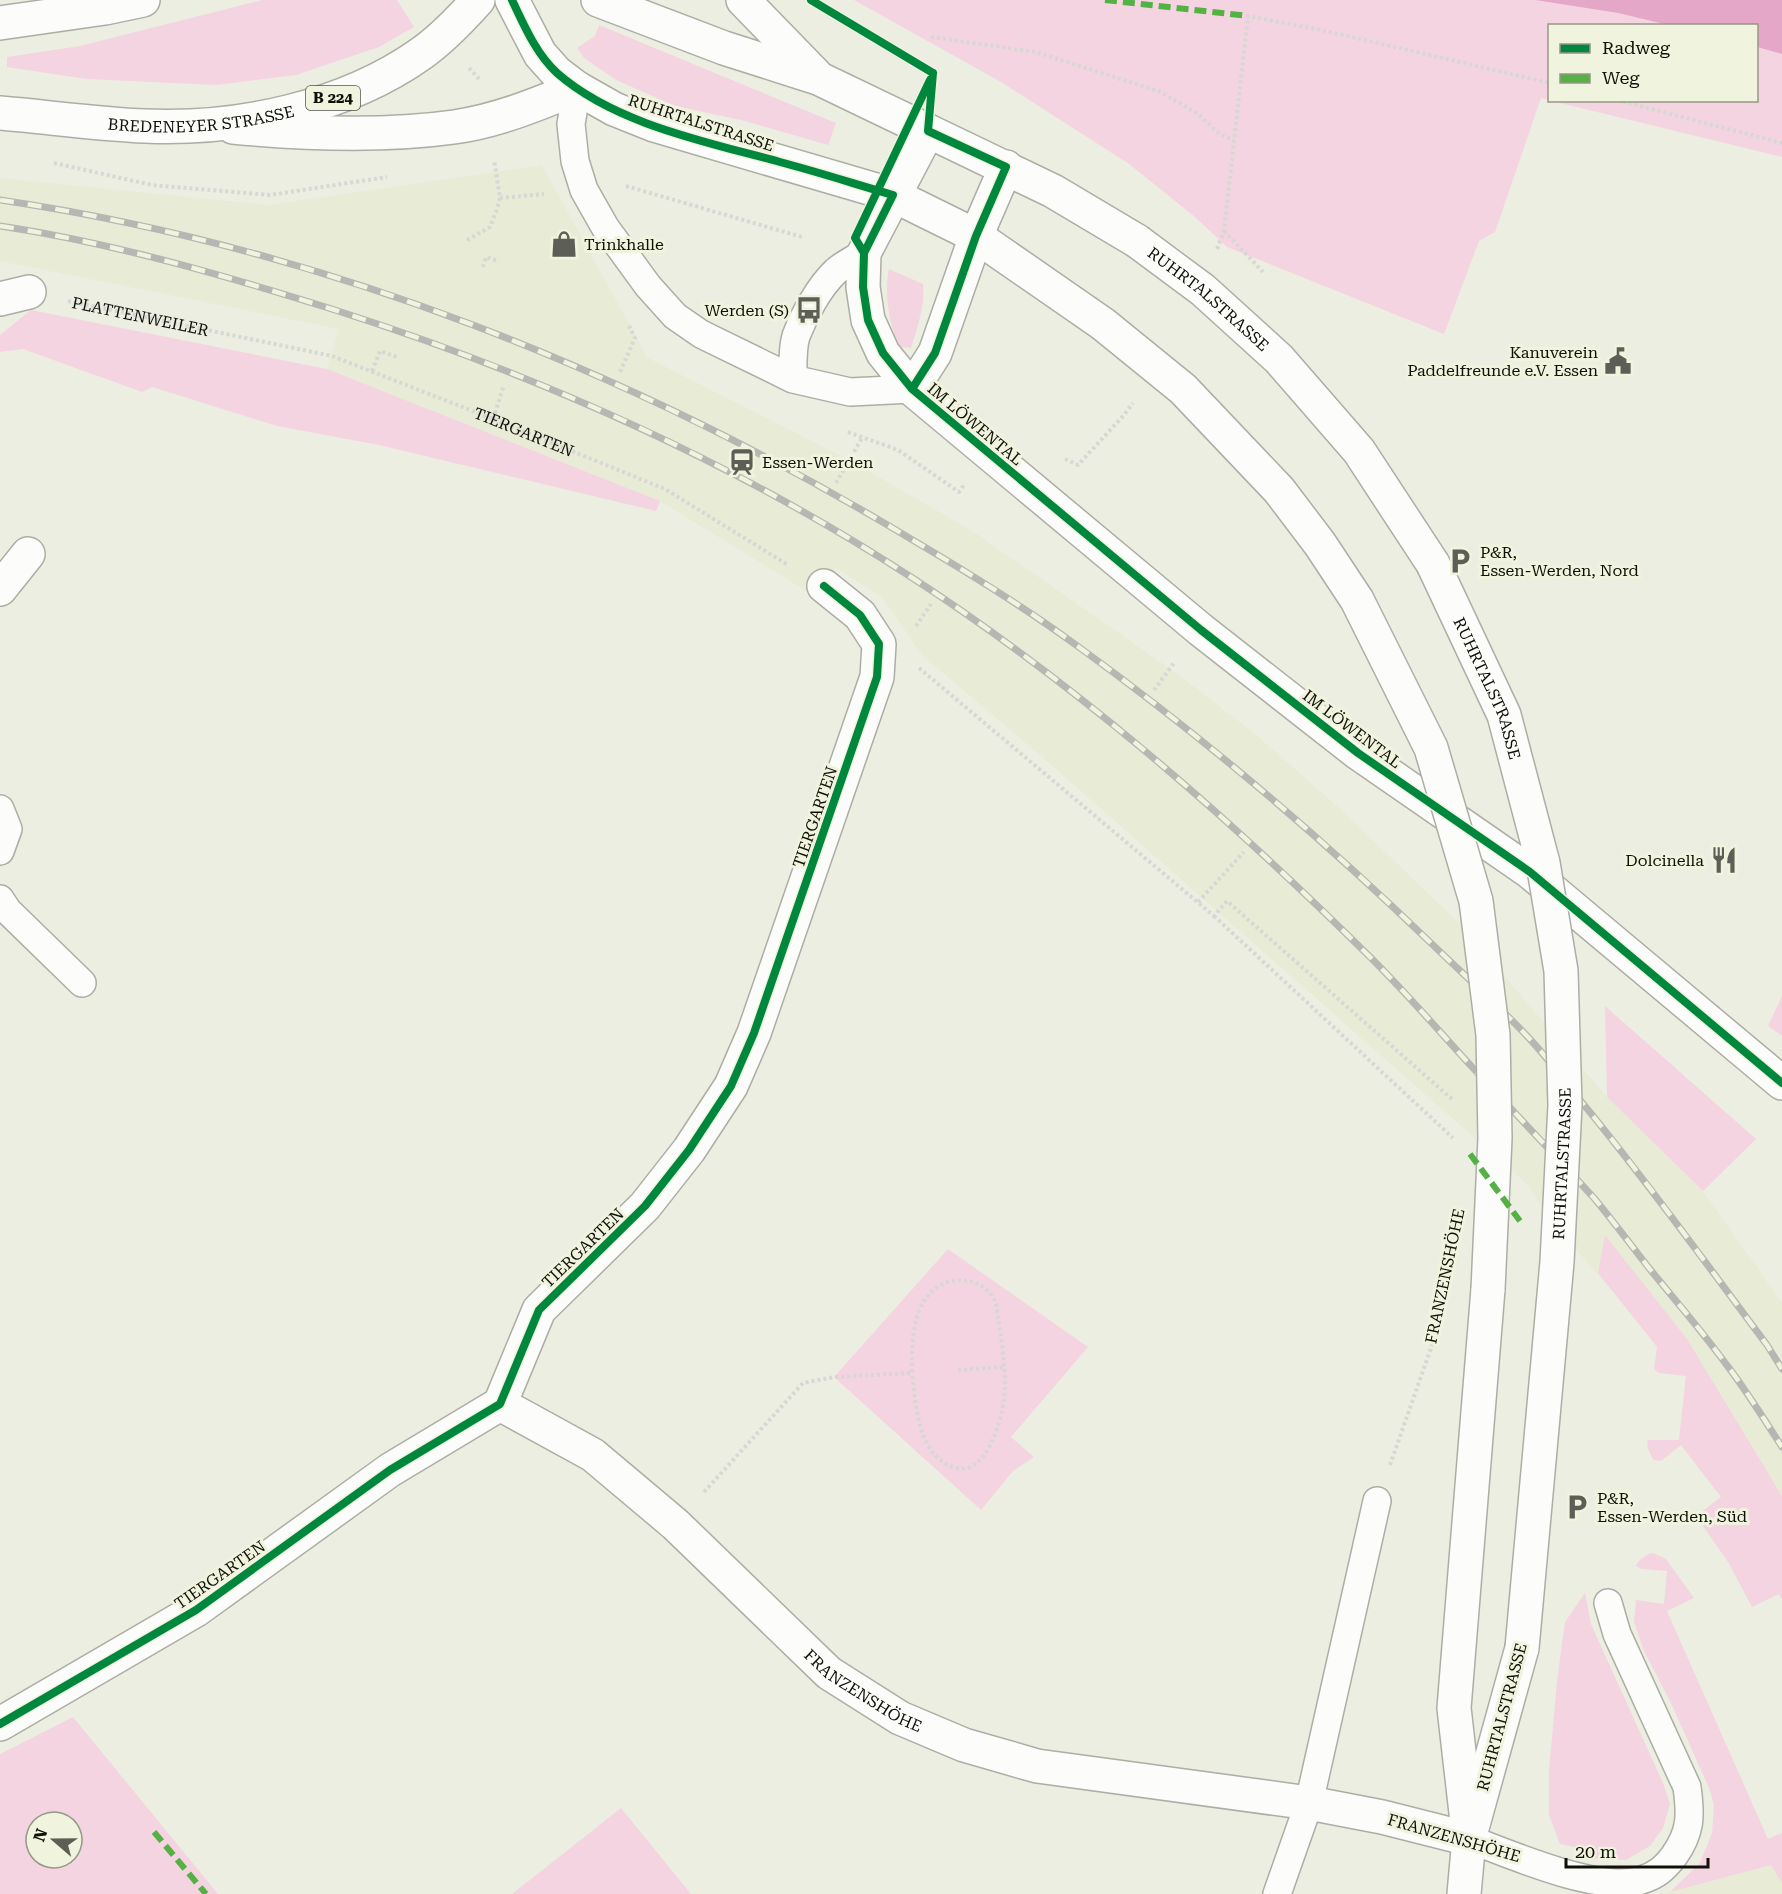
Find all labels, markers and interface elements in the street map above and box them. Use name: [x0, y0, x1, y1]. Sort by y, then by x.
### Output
legend: [1548, 24, 1758, 102]
text: Radweg: [1602, 37, 1671, 58]
text: Weg: [1602, 67, 1640, 88]
road number: B 224: [306, 86, 360, 110]
street label: RUHRTALSTRASSE: [626, 90, 776, 156]
street label: BREDENEYER STRASSE: [107, 101, 296, 136]
shop icon: Trinkhalle: [549, 229, 579, 259]
place label: Trinkhalle: [584, 235, 664, 254]
street label: RUHRTALSTRASSE: [1144, 243, 1273, 355]
street label: PLATTENWEILER: [70, 293, 211, 340]
bus stop icon: Werden (S): [794, 295, 824, 325]
place label: Werden (S): [705, 301, 789, 320]
place label: Kanuverein Paddelfreunde e.V. Essen: [1407, 343, 1598, 380]
public building icon: Kanuverein Paddelfreunde e.V. Essen: [1603, 346, 1633, 376]
street label: IM LÖWENTAL: [924, 379, 1026, 469]
street label: TIERGARTEN: [471, 403, 577, 461]
station icon: Essen-Werden: [727, 447, 757, 477]
place label: Essen-Werden: [762, 453, 873, 472]
place label: P&R, Essen-Werden, Nord: [1480, 543, 1639, 580]
parking icon: P&R, Essen-Werden, Nord: [1445, 546, 1475, 576]
street label: RUHRTALSTRASSE: [1450, 614, 1525, 761]
street label: IM LÖWENTAL: [1299, 686, 1405, 772]
street label: TIERGARTEN: [789, 763, 841, 870]
restaurant icon: Dolcinella: [1709, 845, 1739, 875]
place label: Dolcinella: [1625, 851, 1704, 870]
street label: RUHRTALSTRASSE: [1549, 1087, 1575, 1240]
street label: TIERGARTEN: [538, 1204, 628, 1292]
street label: FRANZENSHÖHE: [1421, 1207, 1469, 1345]
place label: P&R, Essen-Werden, Süd: [1597, 1489, 1747, 1526]
parking icon: P&R, Essen-Werden, Süd: [1562, 1492, 1592, 1522]
street label: TIERGARTEN: [171, 1537, 269, 1613]
street label: RUHRTALSTRASSE: [1473, 1641, 1531, 1793]
street label: FRANZENSHÖHE: [801, 1645, 925, 1736]
north arrow: [24, 1810, 84, 1870]
street label: FRANZENSHÖHE: [1385, 1810, 1523, 1866]
text: N: [29, 1826, 51, 1844]
scale bar: [1566, 1831, 1708, 1869]
text: 20 m: [1575, 1841, 1616, 1862]

